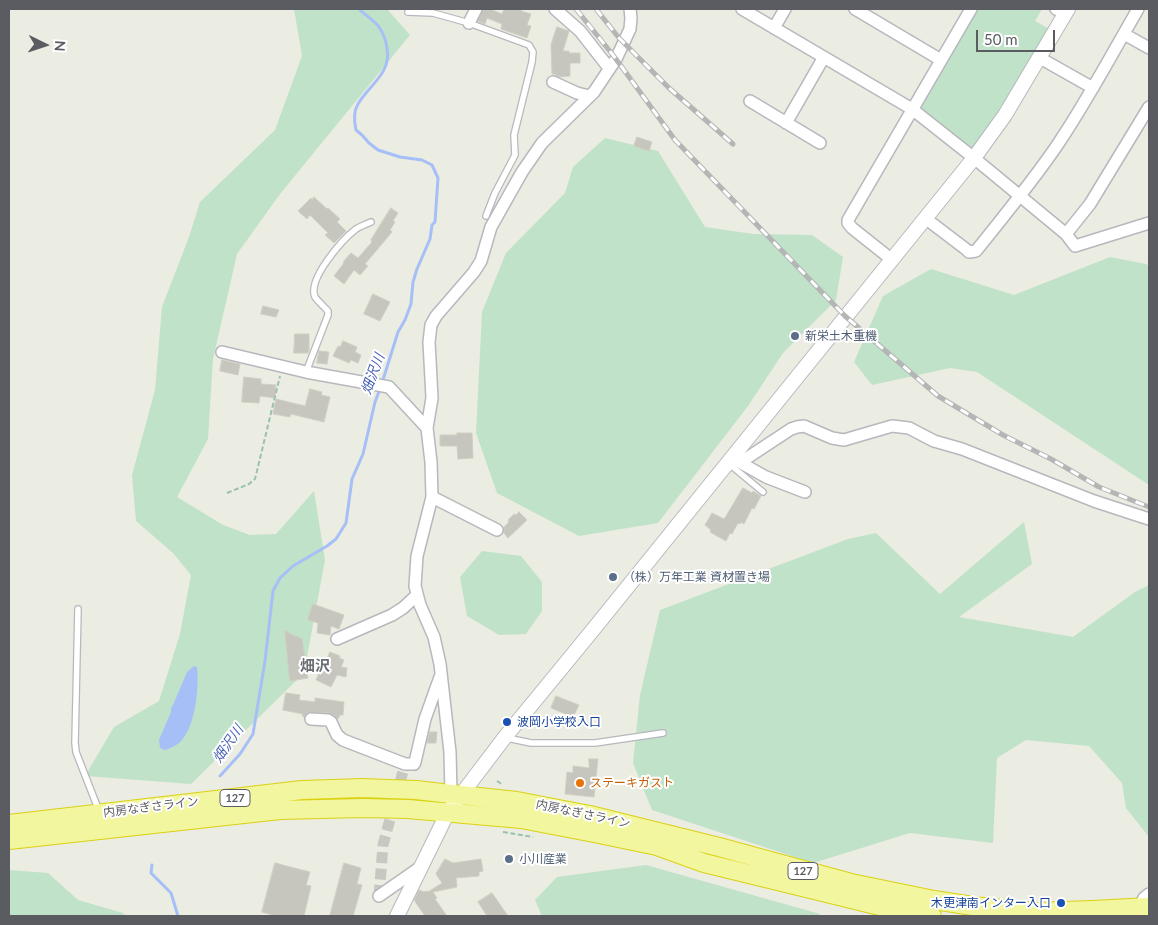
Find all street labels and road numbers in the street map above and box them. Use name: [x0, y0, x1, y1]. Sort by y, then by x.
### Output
road number: 127: [220, 790, 250, 806]
street label: 内房なぎさライン: [102, 794, 200, 820]
street label: 内房なぎさライン: [535, 797, 631, 831]
road number: 127: [788, 862, 818, 879]

